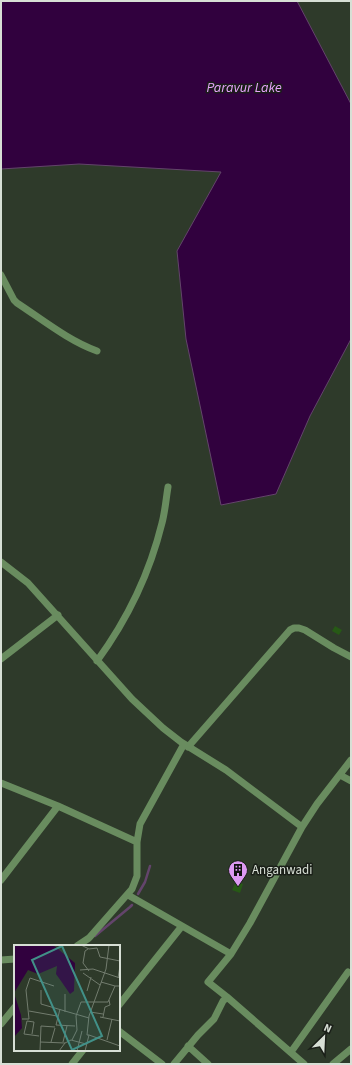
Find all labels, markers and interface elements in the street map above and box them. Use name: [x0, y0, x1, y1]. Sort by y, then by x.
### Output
water label: Paravur Lake: [206, 78, 282, 98]
building icon: Anganwadi: [227, 859, 249, 887]
place label: Anganwadi: [252, 861, 312, 879]
inset map: [14, 945, 120, 1051]
north arrow: [304, 1017, 344, 1057]
text: N: [321, 1020, 334, 1037]

